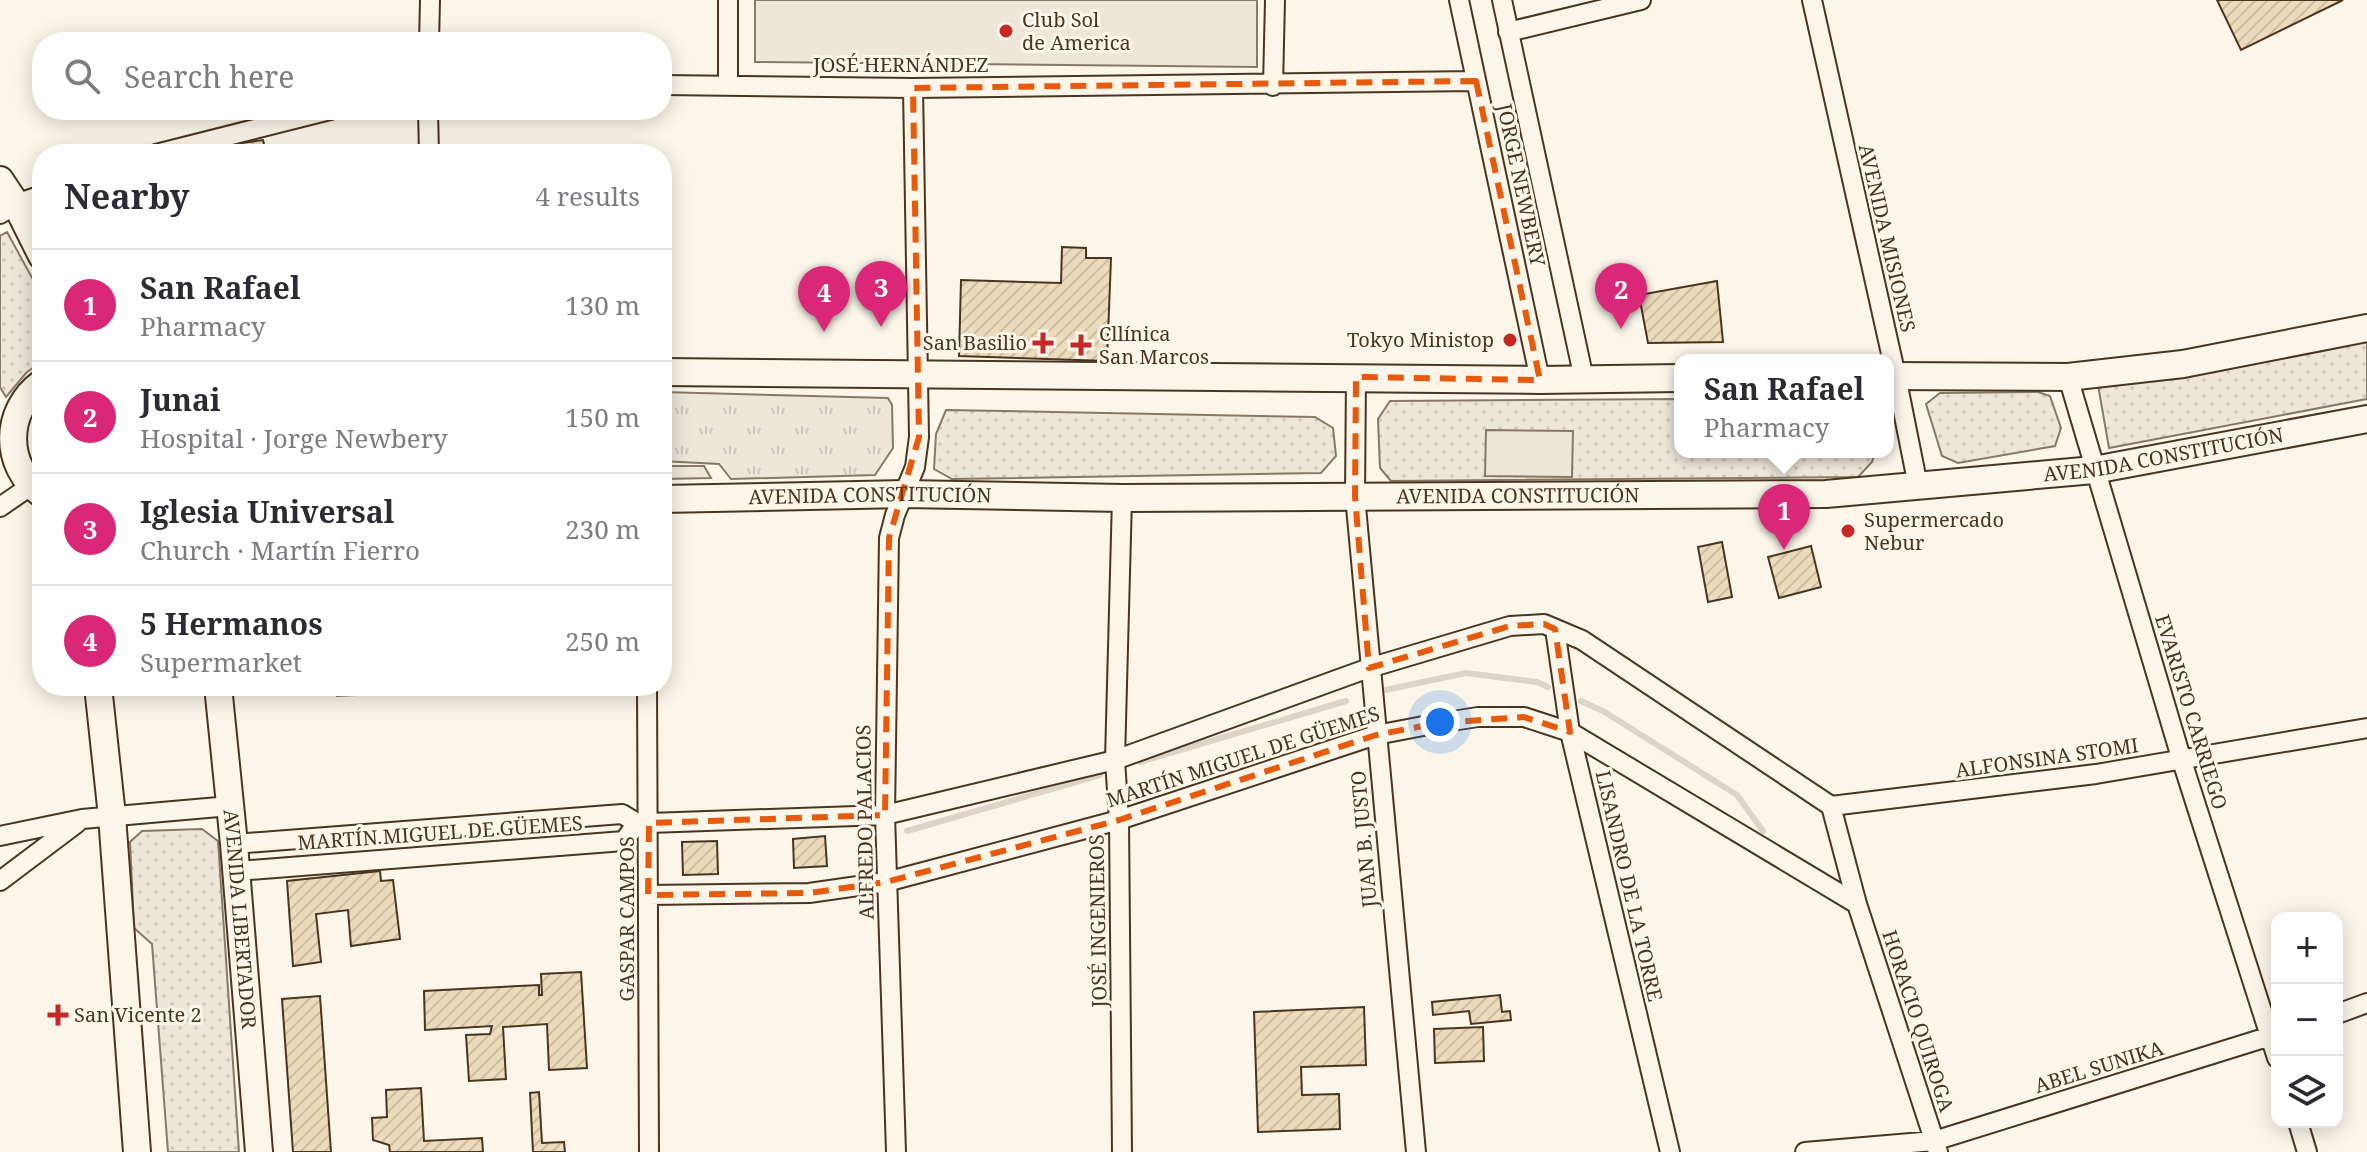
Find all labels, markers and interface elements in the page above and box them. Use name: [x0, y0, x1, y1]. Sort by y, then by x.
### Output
place label: Club Sol de America: [1022, 6, 1131, 56]
marker: Club Sol de America: [997, 22, 1015, 40]
search box: [32, 32, 672, 120]
street label: JOSÉ HERNÁNDEZ: [812, 51, 989, 78]
icon: search: [60, 54, 104, 98]
text: Search here: [124, 56, 294, 97]
street label: JORGE NEWBERY: [1491, 100, 1552, 269]
street label: AVENIDA MISIONES: [1853, 141, 1922, 335]
text: Nearby: [64, 173, 190, 219]
text: 4 results: [535, 178, 640, 214]
pin: 3: [855, 261, 907, 327]
pin: 2: [1595, 263, 1647, 329]
pin: 4: [798, 266, 850, 332]
text: San Rafael: [140, 267, 300, 308]
text: 1: [83, 287, 97, 323]
text: 130 m: [565, 287, 640, 323]
text: Pharmacy: [140, 308, 266, 344]
place label: Cllínica San Marcos: [1099, 320, 1209, 370]
place label: Tokyo Ministop: [1347, 326, 1494, 353]
place label: San Basilio: [923, 329, 1027, 356]
marker: Tokyo Ministop: [1501, 331, 1519, 349]
marker: San Basilio: [1034, 334, 1052, 352]
marker: Cllínica San Marcos: [1070, 334, 1092, 356]
popup: [1674, 354, 1894, 458]
text: San Rafael: [1704, 368, 1864, 409]
text: Junai: [140, 379, 220, 420]
text: 2: [83, 399, 97, 435]
text: 150 m: [565, 399, 640, 435]
text: Pharmacy: [1704, 409, 1830, 445]
text: Hospital · Jorge Newbery: [140, 420, 448, 456]
street label: AVENIDA CONSTITUCIÓN: [2042, 421, 2286, 487]
street label: AVENIDA CONSTITUCIÓN: [748, 480, 992, 510]
street label: AVENIDA CONSTITUCIÓN: [1396, 481, 1640, 509]
pin: 1: [1758, 484, 1810, 550]
text: Iglesia Universal: [140, 491, 394, 532]
place label: Supermercado Nebur: [1864, 506, 2004, 556]
text: 3: [83, 511, 97, 547]
text: 230 m: [565, 511, 640, 547]
marker: Supermercado Nebur: [1839, 522, 1857, 540]
text: Church · Martín Fierro: [140, 532, 420, 568]
text: 5 Hermanos: [140, 603, 323, 644]
street label: EVARISTO CARRIEGO: [2149, 611, 2234, 813]
text: 4: [83, 623, 97, 659]
text: 250 m: [565, 623, 640, 659]
text: Supermarket: [140, 644, 302, 680]
street label: MARTÍN MIGUEL DE GÜEMES: [1103, 700, 1383, 814]
your location: [1420, 702, 1460, 742]
street label: ALFREDO PALACIOS: [849, 724, 880, 920]
street label: ALFONSINA STOMI: [1954, 731, 2140, 784]
street label: LISANDRO DE LA TORRE: [1590, 768, 1669, 1004]
street label: JUAN B. JUSTO: [1344, 769, 1383, 910]
street label: AVENIDA LIBERTADOR: [218, 808, 263, 1031]
street label: MARTÍN MIGUEL DE GÜEMES: [296, 809, 583, 856]
street label: JOSÉ INGENIEROS: [1082, 834, 1113, 1009]
street label: GASPAR CAMPOS: [613, 836, 640, 1002]
map controls: [2271, 912, 2343, 1128]
button: +: [2271, 912, 2343, 984]
street label: HORACIO QUIROGA: [1876, 926, 1961, 1116]
button: −: [2271, 984, 2343, 1056]
place label: San Vicente 2: [74, 1001, 202, 1028]
marker: San Vicente 2: [49, 1006, 67, 1024]
street label: ABEL SUNIKA: [2031, 1034, 2167, 1099]
button: layers: [2271, 1056, 2343, 1128]

